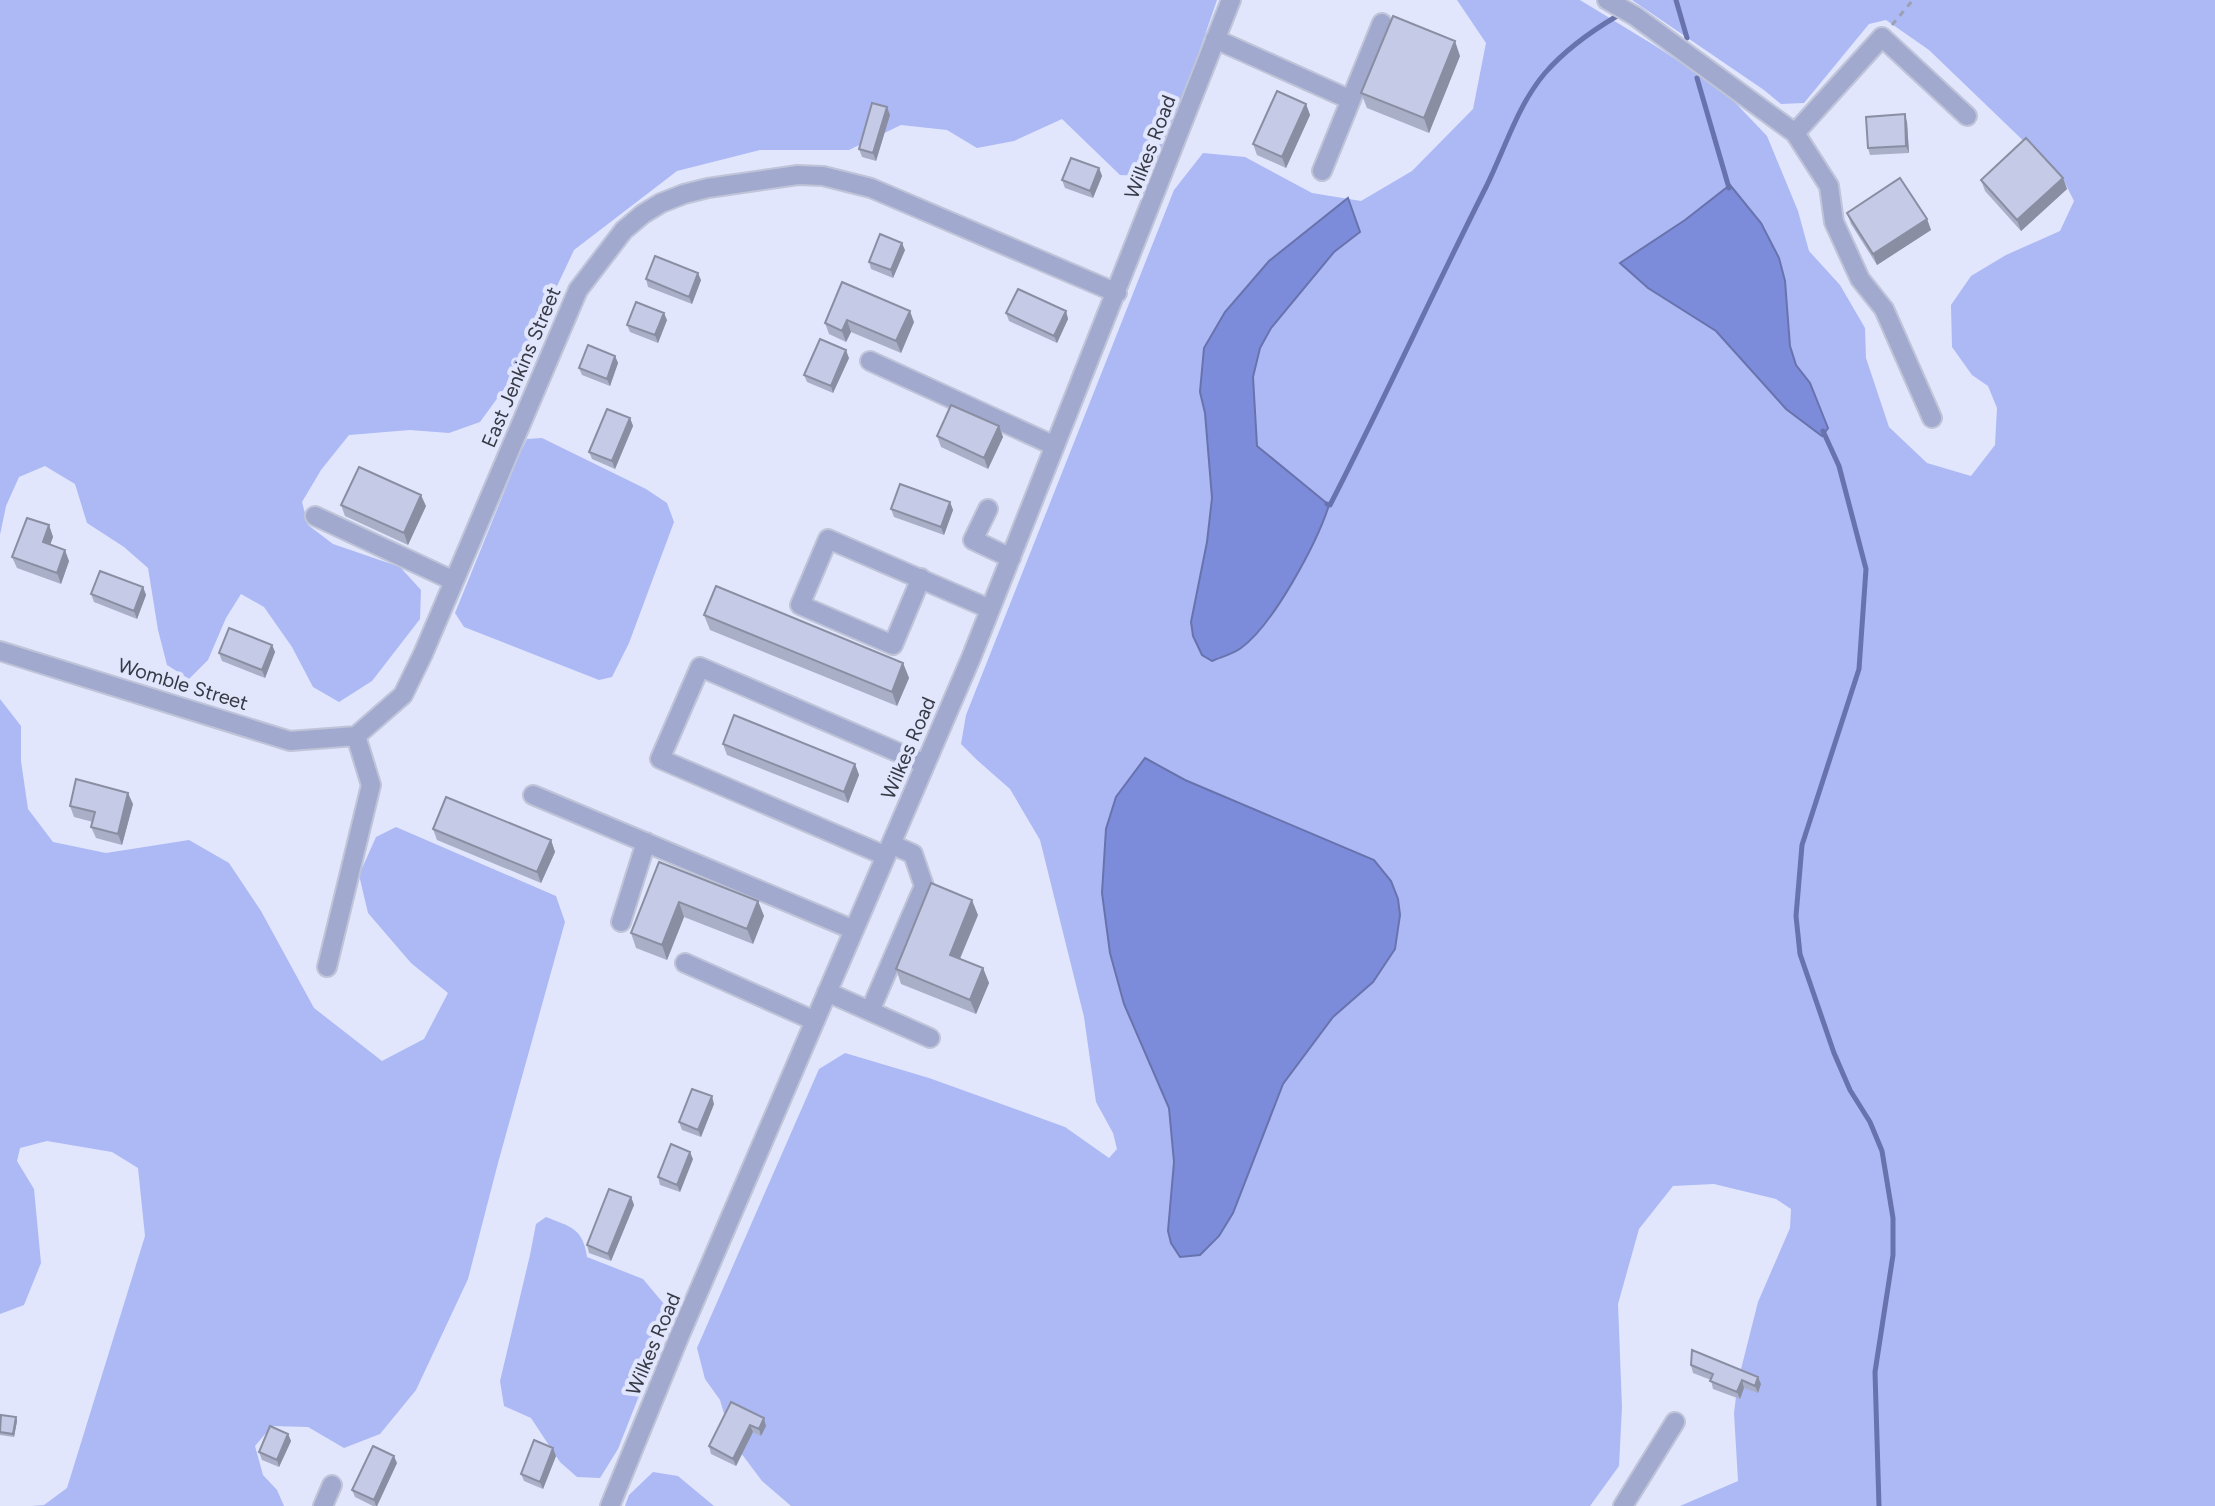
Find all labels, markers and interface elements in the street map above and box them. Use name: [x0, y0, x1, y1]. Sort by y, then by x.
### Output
street label: Wilkes Road: [1119, 92, 1181, 202]
street label: East Jenkins Street: [476, 283, 566, 451]
street label: Womble Street: [115, 653, 251, 715]
street label: Wilkes Road: [876, 693, 940, 803]
street label: Wilkes Road: [621, 1289, 685, 1399]

